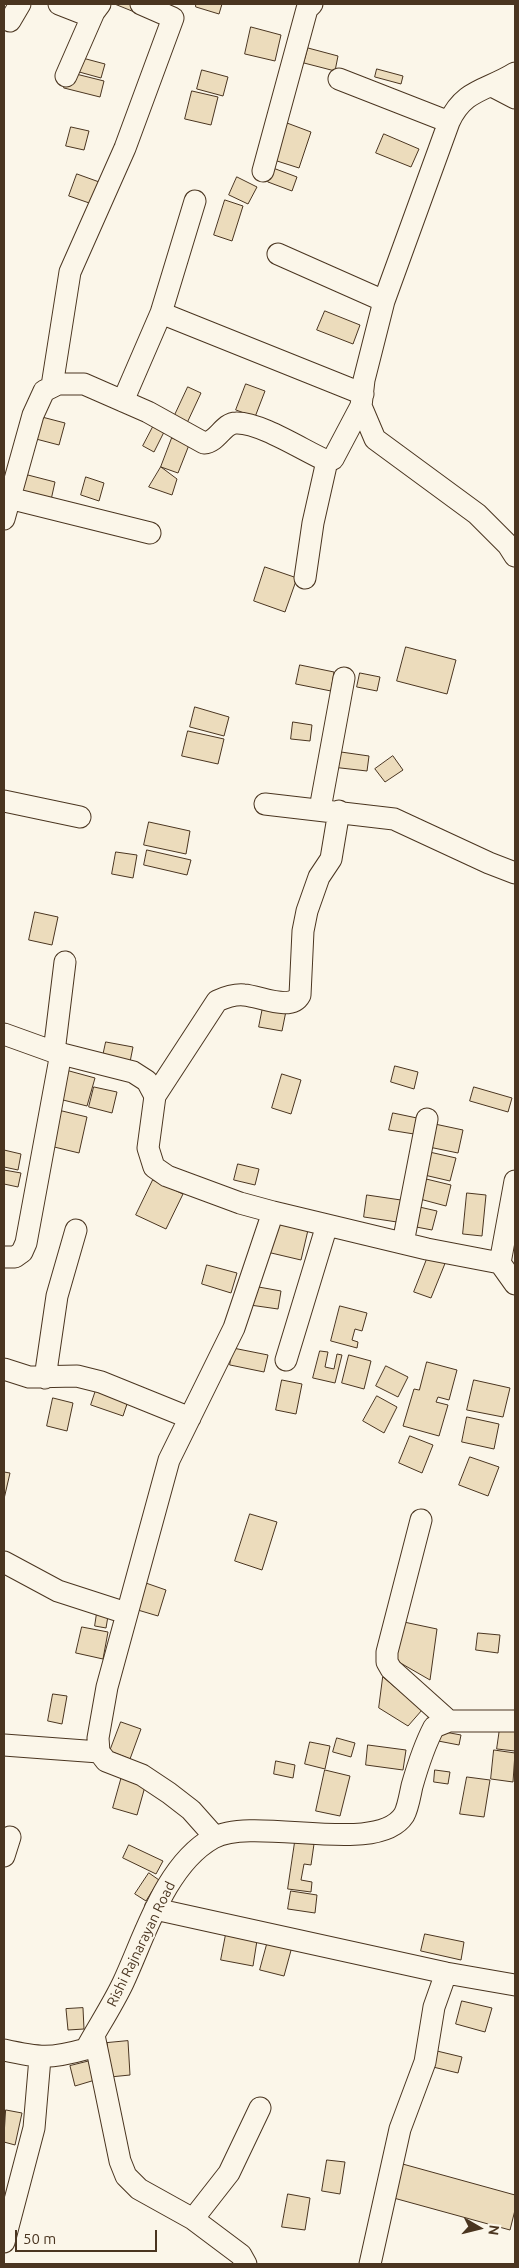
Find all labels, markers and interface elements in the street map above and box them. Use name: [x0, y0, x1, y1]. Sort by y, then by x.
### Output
street label: Rishi Rajnarayan Road: [103, 1879, 179, 2009]
north arrow: [454, 2203, 504, 2253]
scale bar: [18, 2220, 160, 2252]
text: N: [485, 2224, 503, 2236]
text: 50 m: [23, 2230, 56, 2247]

